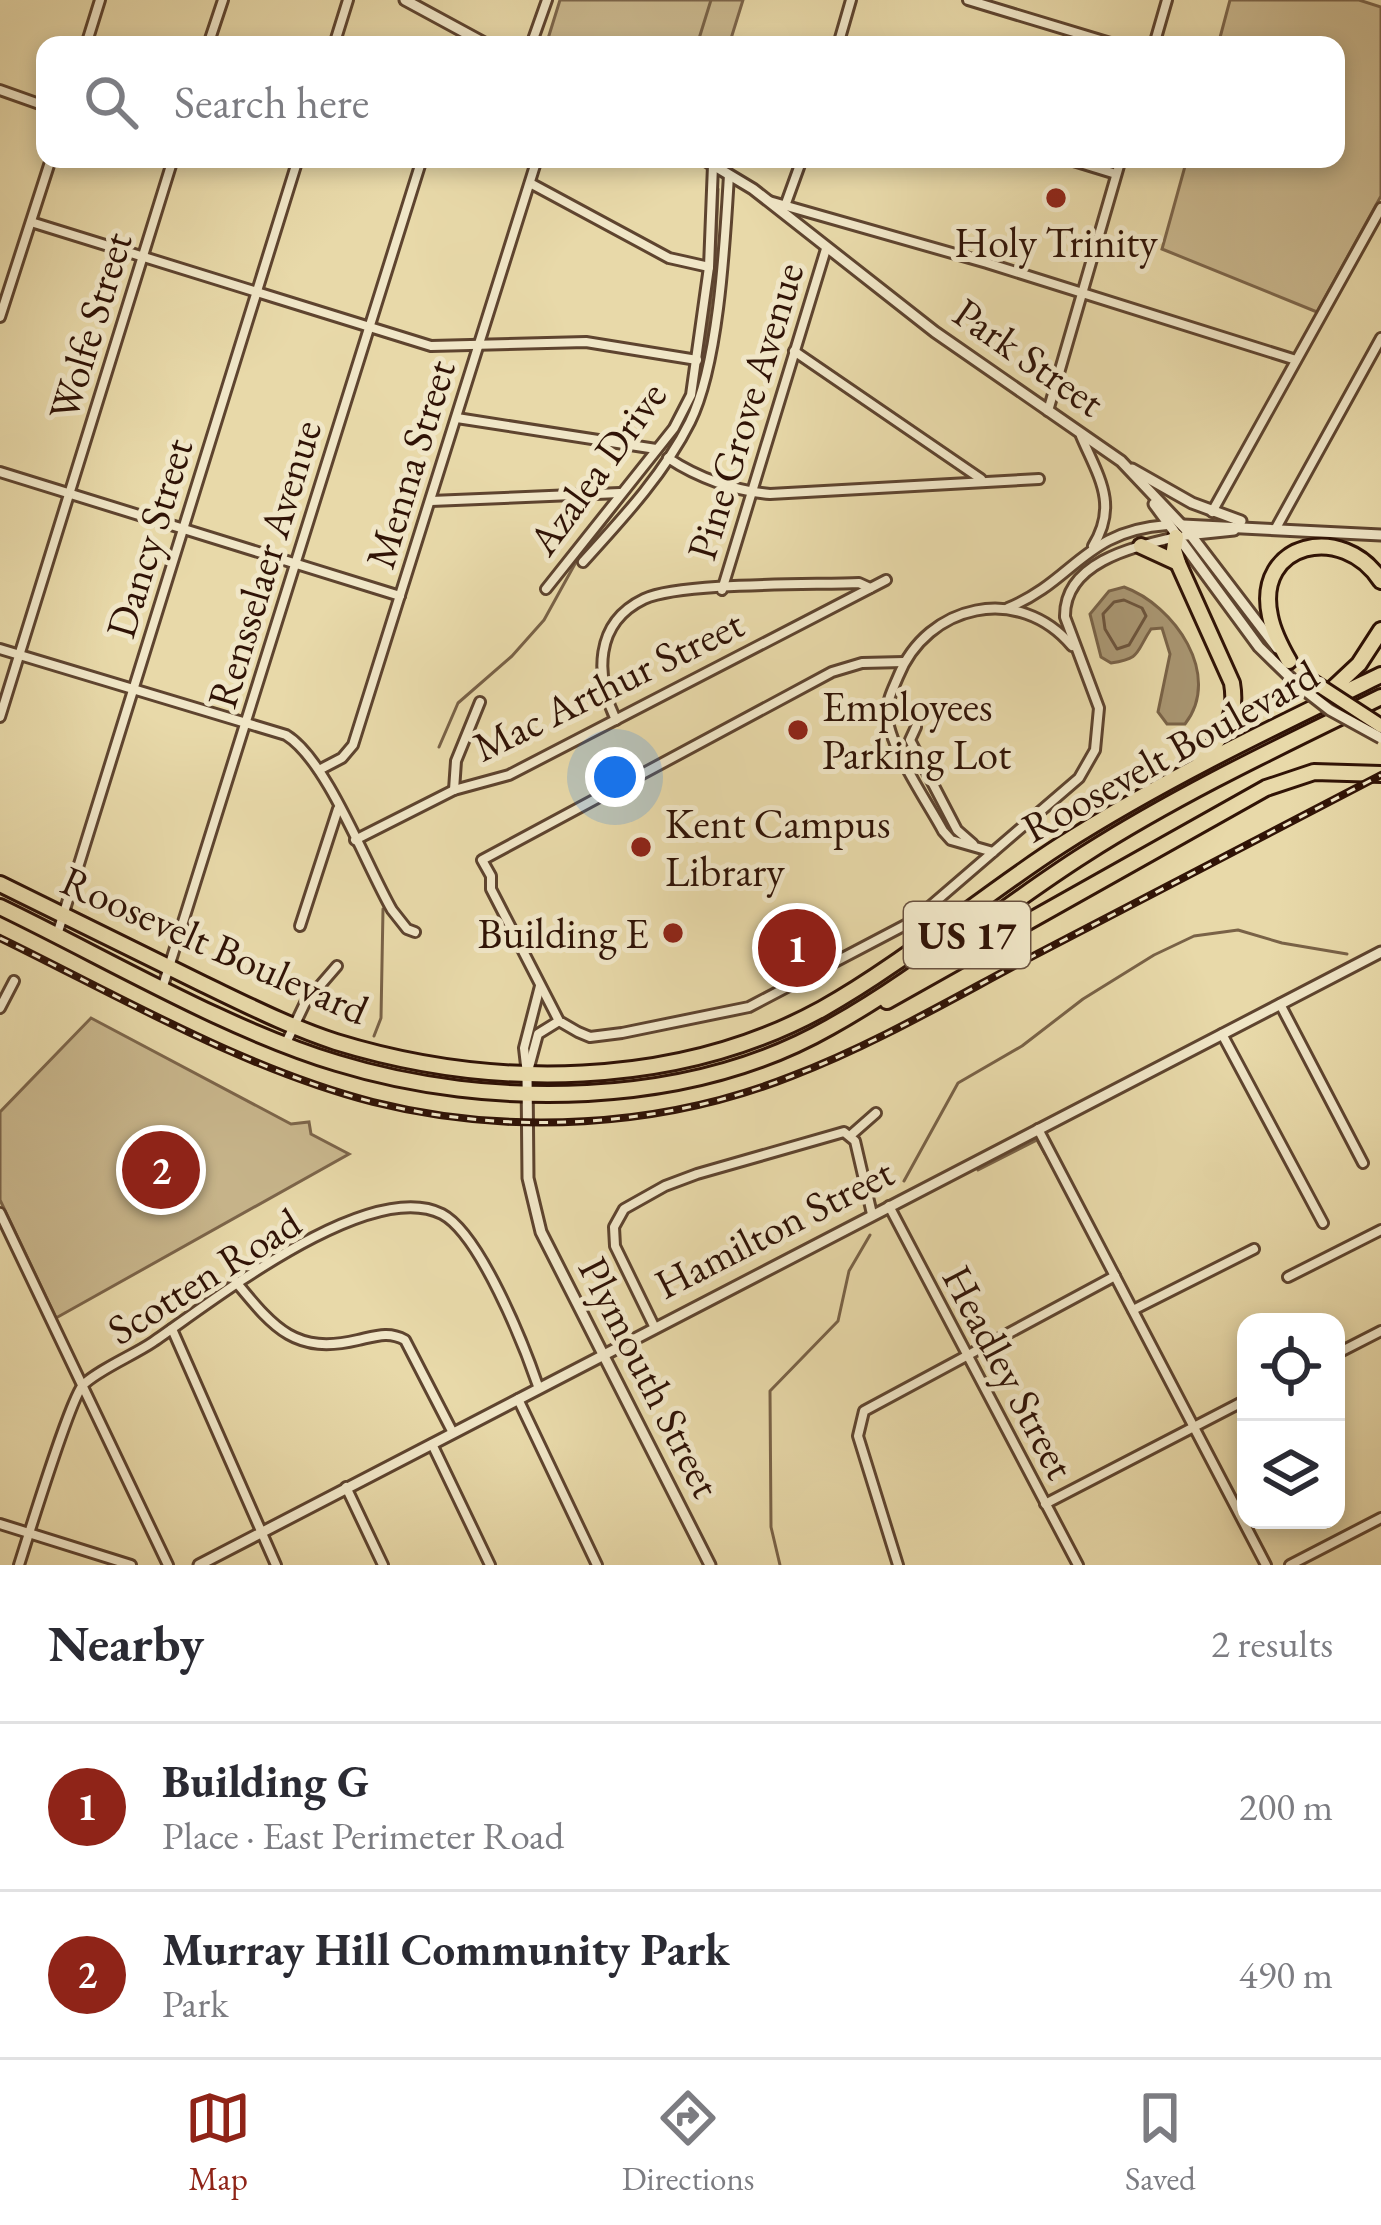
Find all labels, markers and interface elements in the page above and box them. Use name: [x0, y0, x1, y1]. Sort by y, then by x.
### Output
search box: [36, 36, 1345, 168]
icon: search: [78, 69, 144, 135]
text: Search here: [174, 73, 369, 131]
marker: Holy Trinity: [1043, 185, 1069, 211]
place label: Holy Trinity: [954, 215, 1158, 270]
street label: Wolfe Street: [35, 225, 145, 427]
street label: Pine Grove Avenue: [674, 256, 816, 566]
street label: Park Street: [943, 285, 1115, 429]
street label: Menna Street: [352, 353, 468, 575]
street label: Azalea Drive: [515, 370, 679, 567]
street label: Rensselaer Avenue: [194, 413, 334, 715]
street label: Dancy Street: [93, 431, 205, 645]
street label: Mac Arthur Street: [464, 596, 752, 774]
street label: Roosevelt Boulevard: [1012, 646, 1329, 855]
place label: Employees Parking Lot: [822, 679, 1011, 782]
marker: Employees Parking Lot: [785, 717, 811, 743]
your location: [585, 747, 645, 807]
place label: Kent Campus Library: [665, 796, 891, 899]
marker: Kent Campus Library: [628, 834, 654, 860]
street label: Roosevelt Boulevard: [53, 853, 378, 1038]
road number: US 17: [904, 902, 1030, 968]
pin: 1: [758, 903, 836, 993]
place label: Building E: [478, 906, 649, 961]
marker: Building E: [660, 920, 686, 946]
pin: 2: [122, 1125, 200, 1215]
street label: Hamilton Street: [645, 1144, 903, 1312]
street label: Scotten Road: [97, 1195, 312, 1357]
street label: Plymouth Street: [566, 1247, 734, 1507]
street label: Headley Street: [930, 1256, 1088, 1488]
map controls: [1237, 1313, 1345, 1529]
button: locate: [1237, 1313, 1345, 1421]
button: layers: [1237, 1421, 1345, 1529]
text: Nearby: [48, 1610, 204, 1676]
text: 2 results: [1211, 1618, 1333, 1669]
text: Building G: [162, 1752, 369, 1810]
text: 1: [77, 1781, 97, 1832]
text: 200 m: [1239, 1781, 1333, 1832]
text: Place · East Perimeter Road: [162, 1810, 564, 1861]
text: Murray Hill Community Park: [162, 1920, 730, 1978]
text: 2: [77, 1949, 97, 2000]
text: 490 m: [1239, 1949, 1333, 2000]
text: Park: [162, 1978, 228, 2029]
tab: Map: [185, 2085, 251, 2200]
tab: Directions: [622, 2085, 755, 2200]
tab: Saved: [1125, 2085, 1196, 2200]

